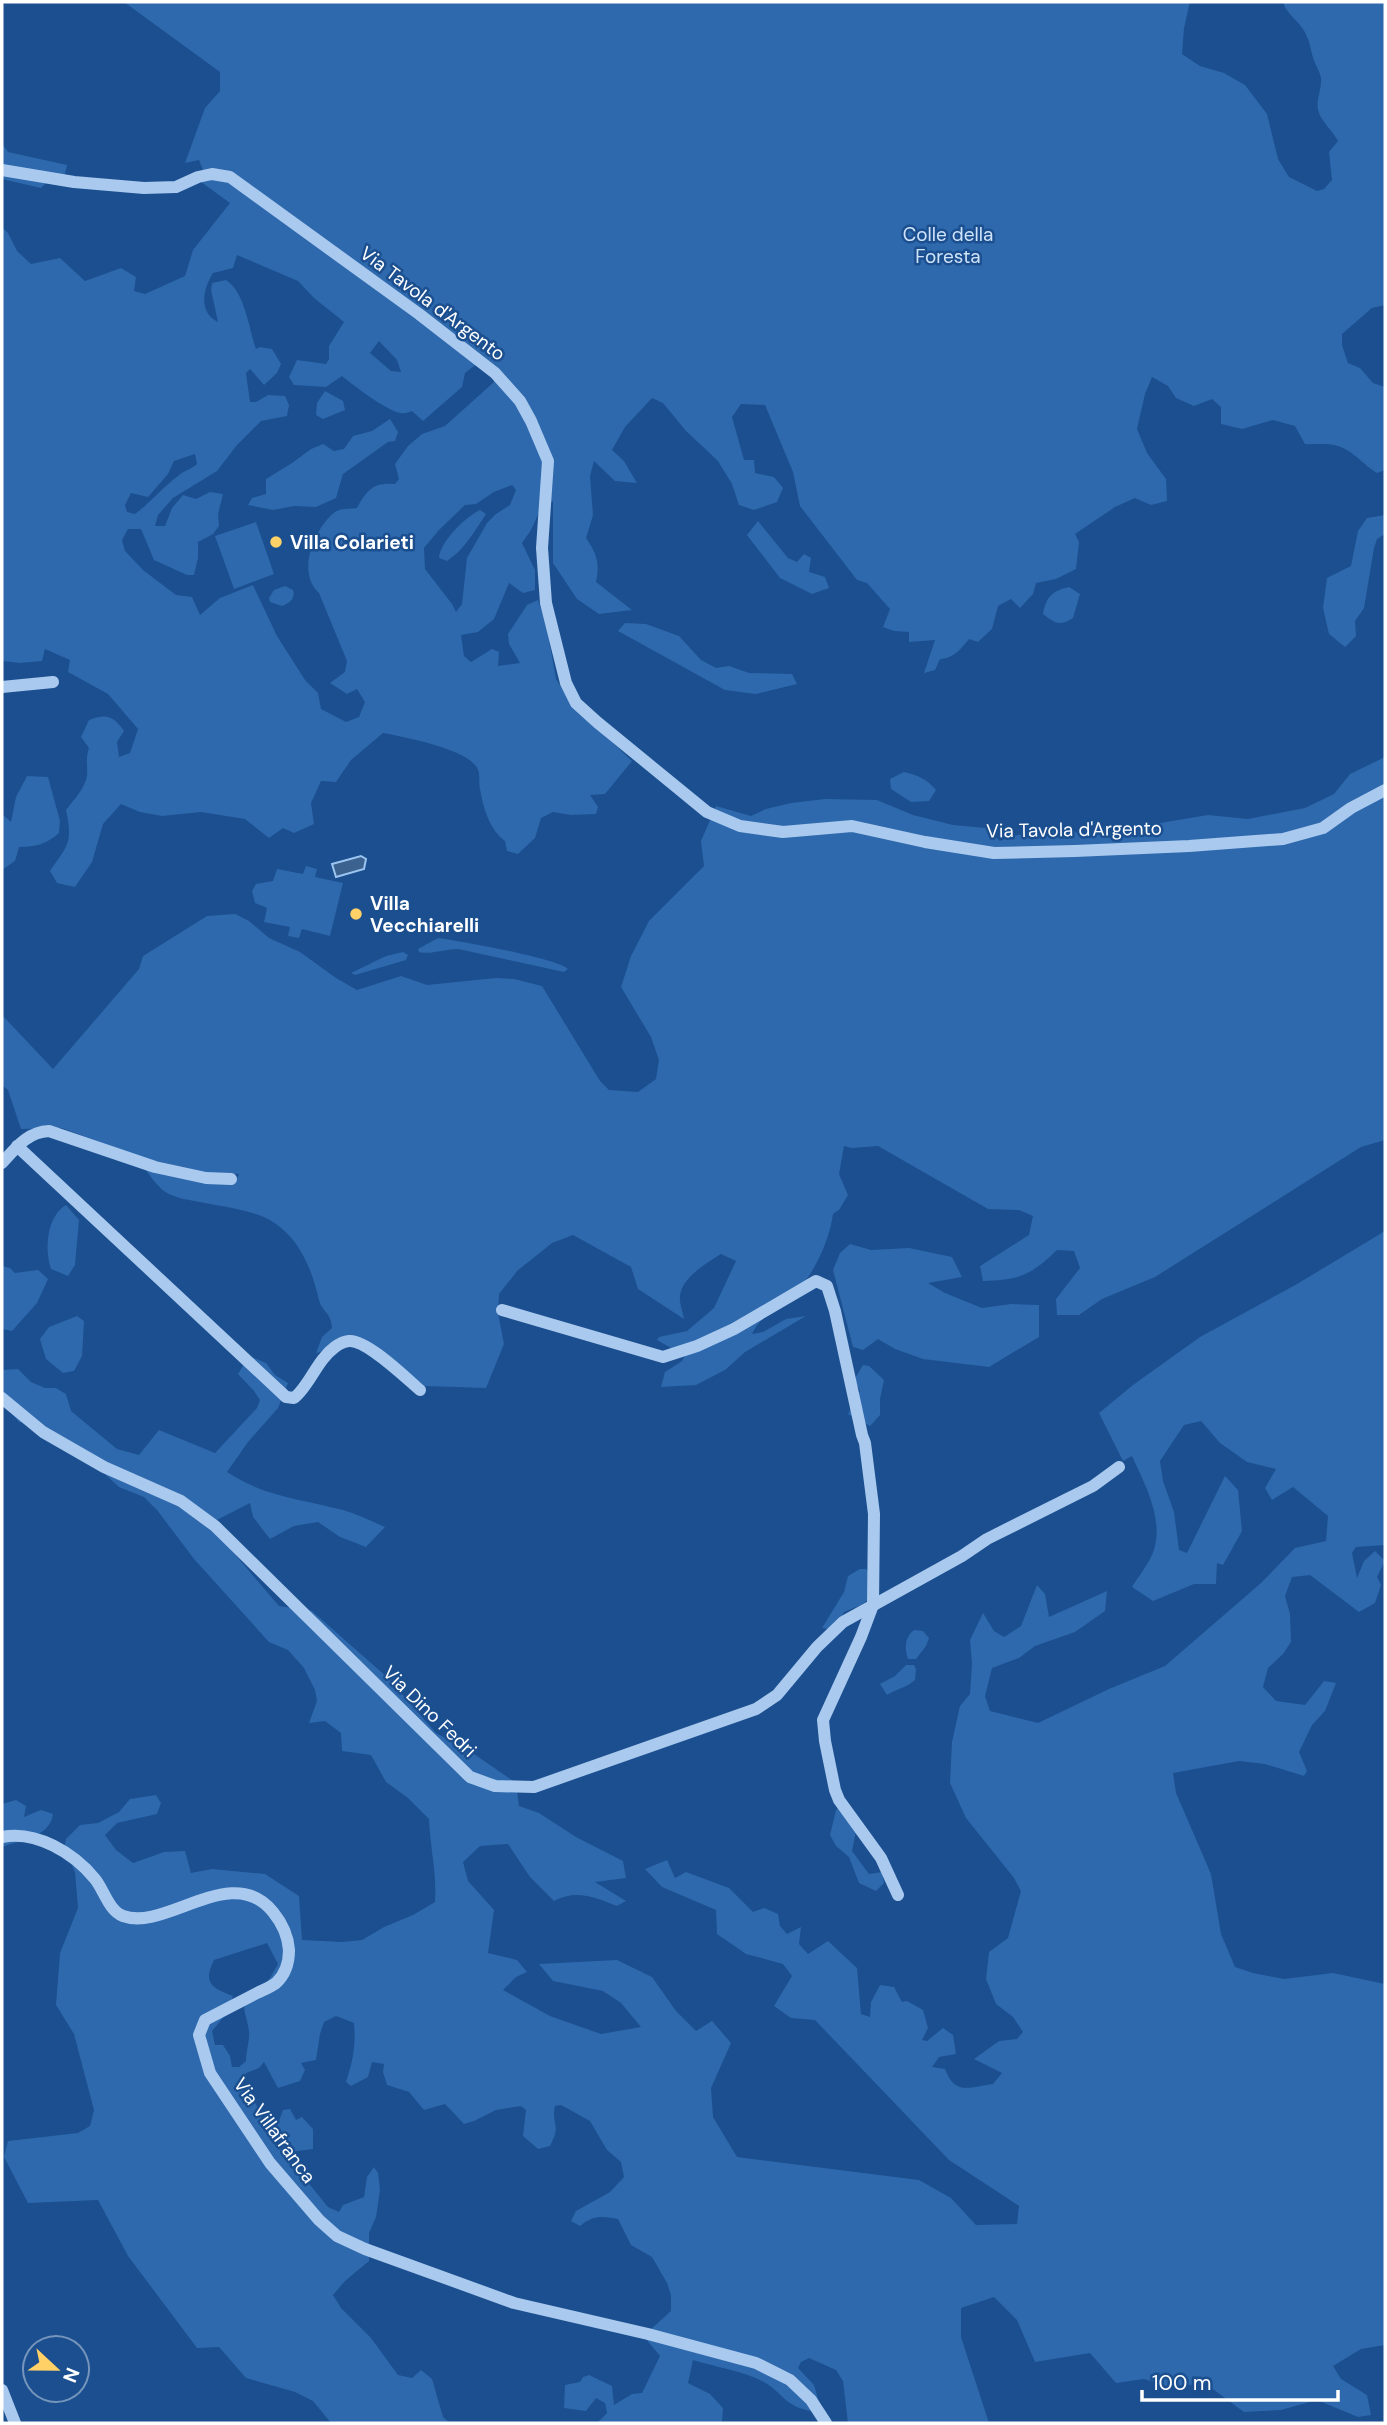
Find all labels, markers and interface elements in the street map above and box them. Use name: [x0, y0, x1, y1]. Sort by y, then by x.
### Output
park label: Colle della Foresta: [903, 222, 993, 269]
street label: Via Tavola d'Argento: [355, 240, 510, 366]
place label: Villa Colarieti: [290, 530, 414, 555]
marker: Villa Colarieti: [268, 534, 284, 550]
street label: Via Tavola d'Argento: [986, 815, 1162, 844]
place label: Villa Vecchiarelli: [370, 891, 479, 938]
marker: Villa Vecchiarelli: [348, 906, 364, 922]
street label: Via Dino Fedri: [377, 1660, 482, 1763]
street label: Via Villafranca: [228, 2073, 321, 2188]
north arrow: [21, 2334, 91, 2404]
scale bar: [1142, 2358, 1338, 2402]
text: N: [57, 2364, 85, 2386]
text: 100 m: [1152, 2369, 1212, 2397]

